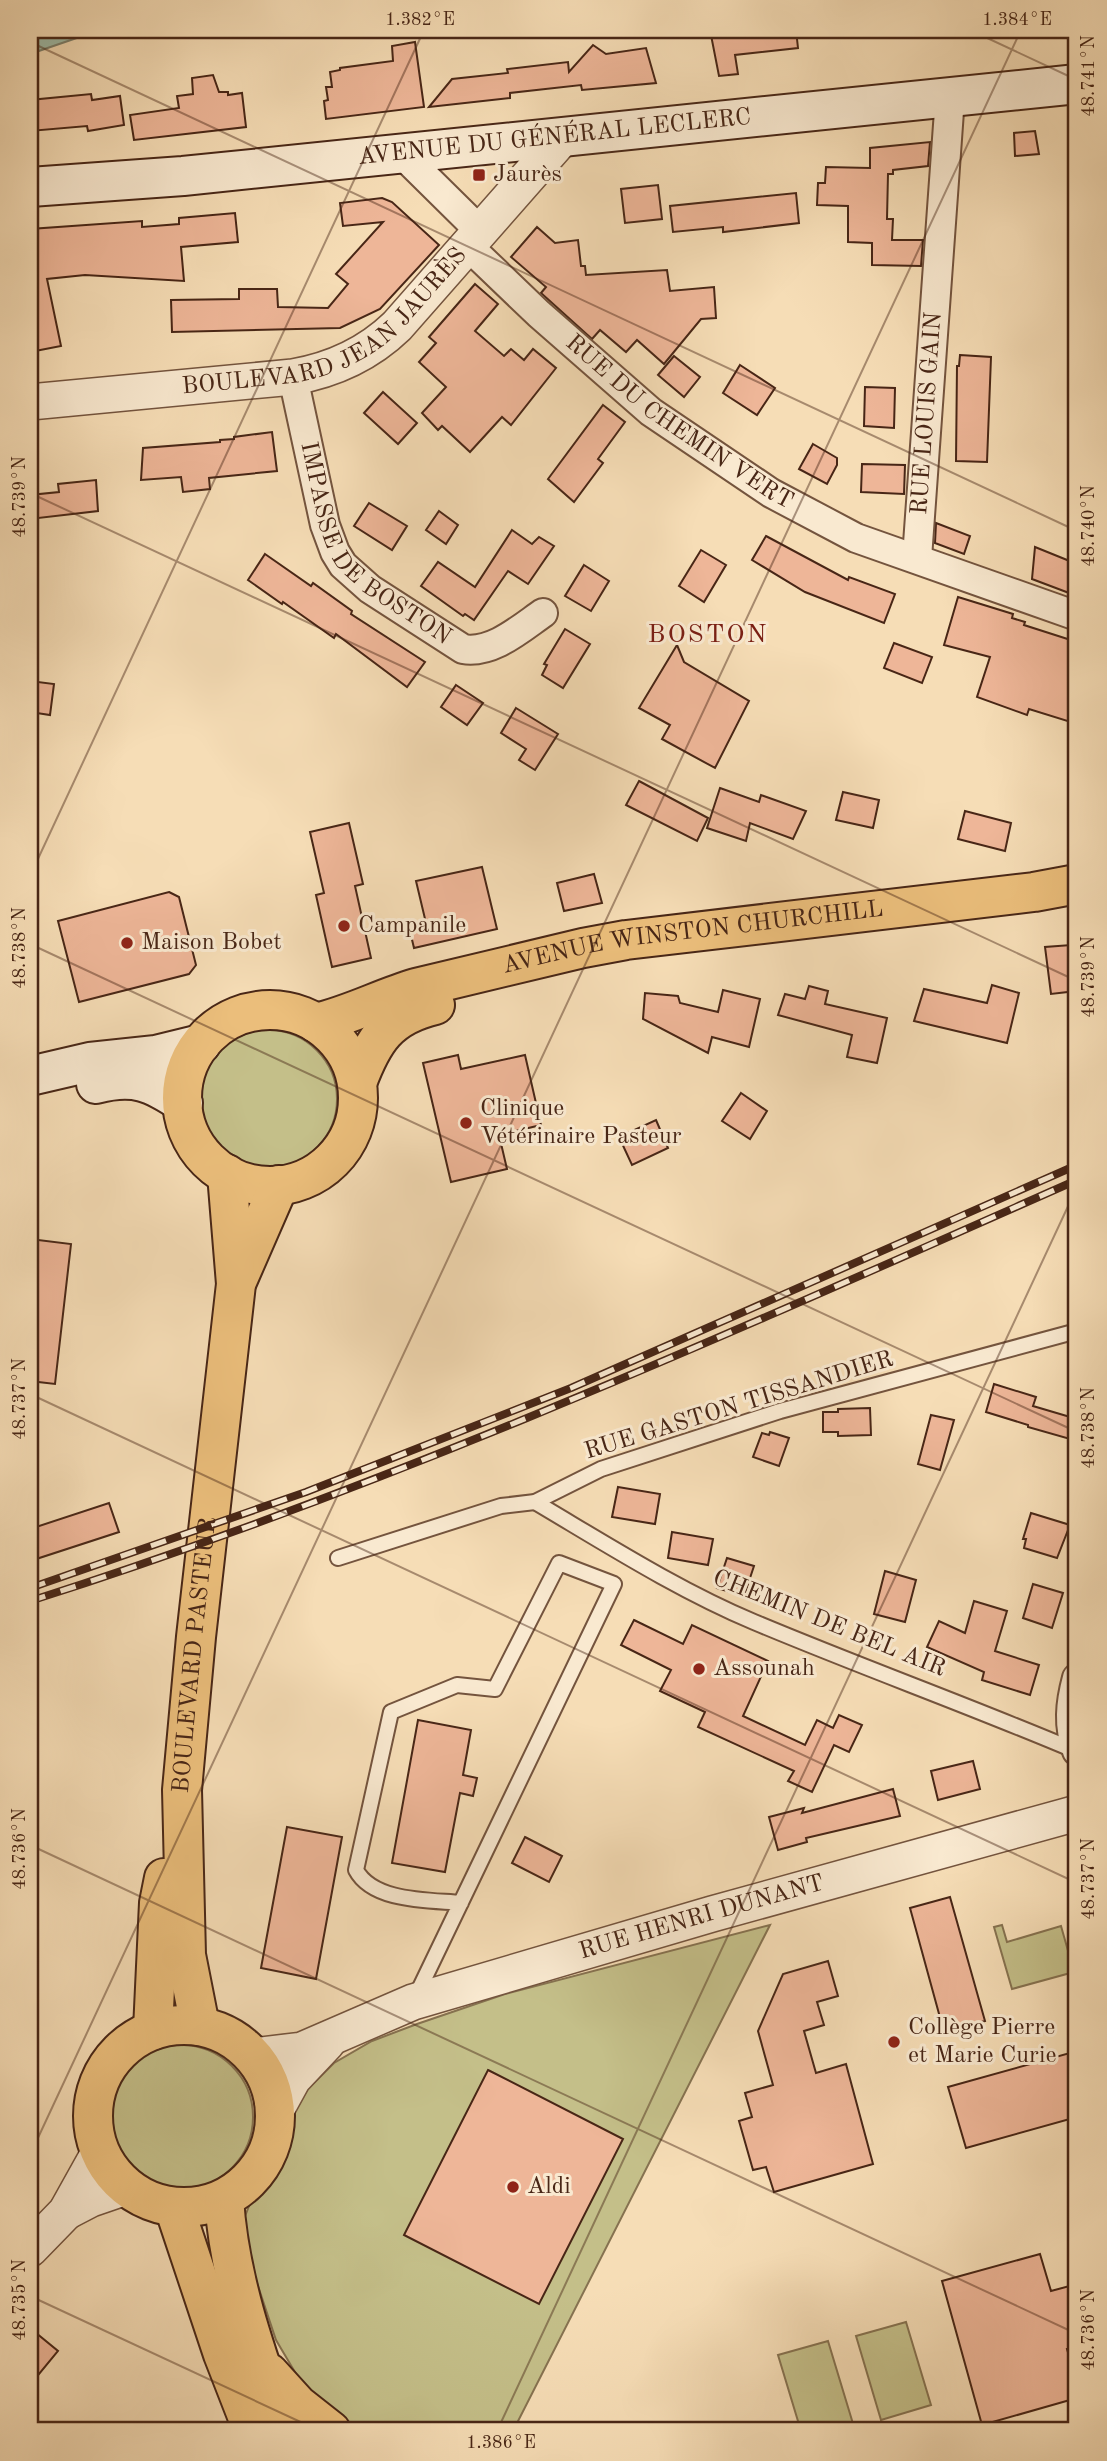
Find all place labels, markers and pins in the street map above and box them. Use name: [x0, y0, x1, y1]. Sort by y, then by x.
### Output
place label: Jaurès: [493, 163, 562, 187]
marker: Jaurès: [471, 167, 487, 183]
place label: Campanile: [358, 914, 466, 938]
marker: Campanile: [336, 918, 352, 934]
place label: Maison Bobet: [141, 931, 282, 955]
marker: Maison Bobet: [119, 935, 135, 951]
place label: Clinique Vétérinaire Pasteur: [480, 1097, 682, 1149]
marker: Clinique Vétérinaire Pasteur: [458, 1115, 474, 1131]
place label: Assounah: [713, 1657, 815, 1681]
marker: Assounah: [691, 1661, 707, 1677]
place label: Collège Pierre et Marie Curie: [908, 2016, 1056, 2068]
marker: Collège Pierre et Marie Curie: [886, 2034, 902, 2050]
place label: Aldi: [527, 2175, 571, 2199]
marker: Aldi: [505, 2179, 521, 2195]

